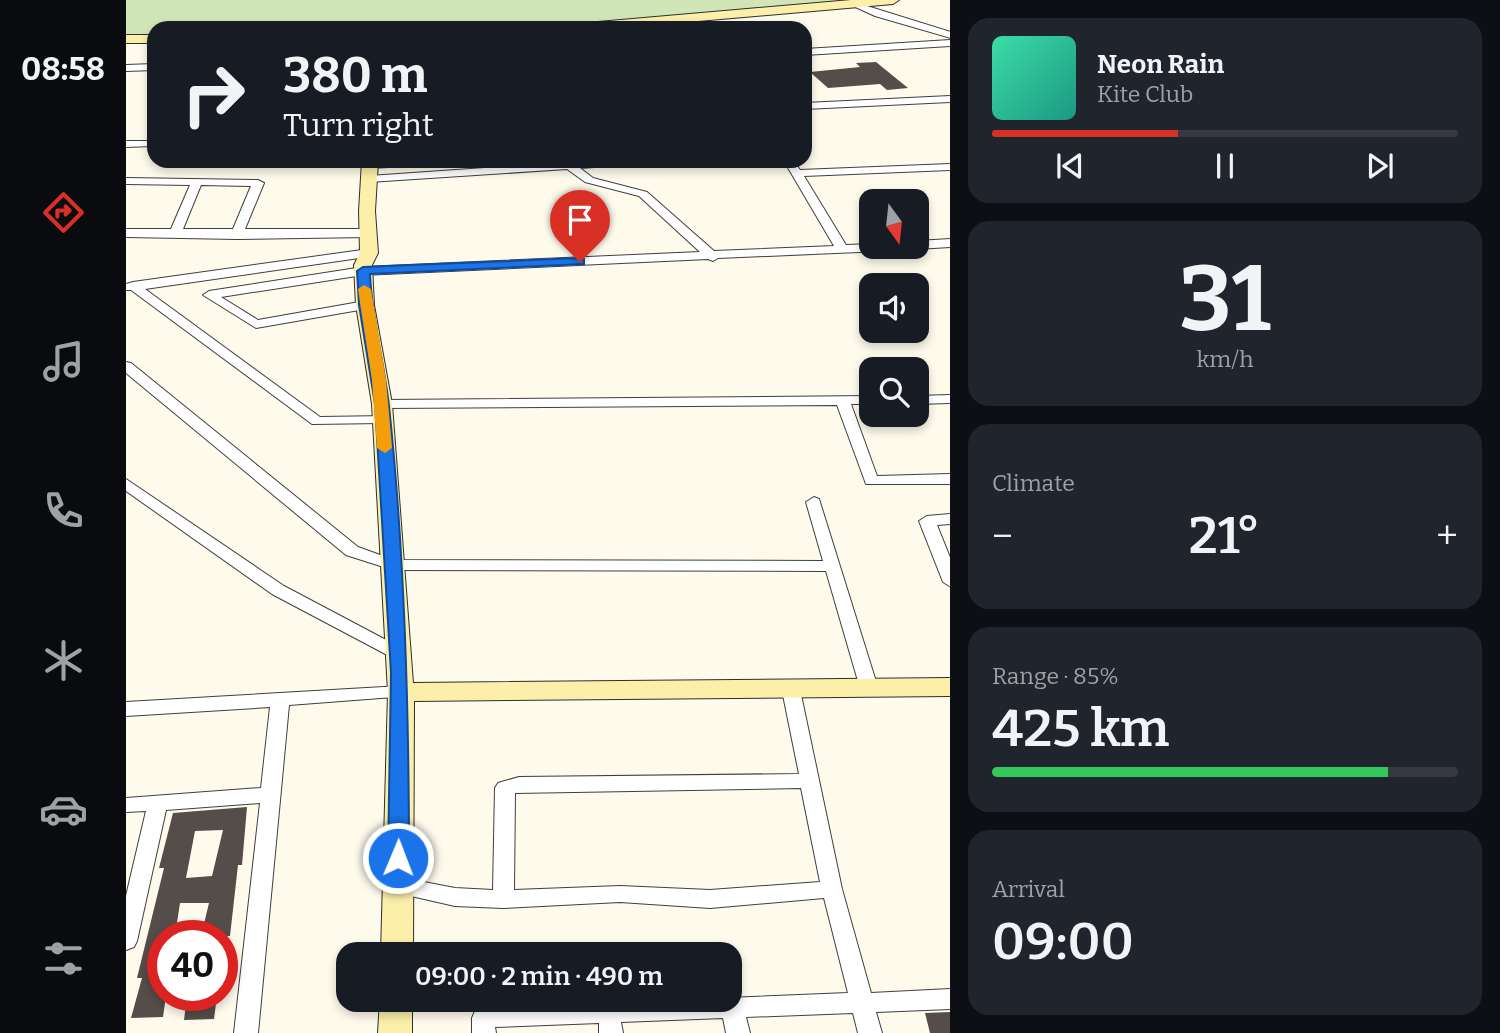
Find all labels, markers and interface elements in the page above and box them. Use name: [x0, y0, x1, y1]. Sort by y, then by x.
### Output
text: 380 m: [283, 46, 427, 105]
icon: right: [168, 49, 259, 140]
text: Neon Rain: [1097, 49, 1224, 80]
text: 08:58: [21, 50, 105, 88]
text: Kite Club: [1097, 80, 1193, 108]
text: Turn right: [283, 106, 434, 144]
icon: previous: [1051, 147, 1089, 185]
icon: pause: [1206, 147, 1244, 185]
icon: next: [1361, 147, 1399, 185]
icon: directions: [39, 188, 88, 237]
north arrow: [859, 189, 929, 259]
map controls: [859, 189, 929, 427]
pin: [550, 190, 610, 262]
icon: arrive: [561, 201, 599, 239]
text: 31: [1179, 245, 1271, 354]
button: sound: [859, 273, 929, 343]
icon: music: [39, 337, 88, 386]
text: km/h: [1197, 345, 1253, 373]
button: search: [859, 357, 929, 427]
text: Climate: [992, 469, 1075, 497]
icon: phone: [39, 486, 88, 535]
text: 21°: [1189, 504, 1260, 567]
text: −: [992, 513, 1013, 559]
text: +: [1436, 513, 1458, 559]
icon: climate: [39, 636, 88, 685]
text: Range · 85%: [992, 662, 1119, 690]
text: 425 km: [992, 697, 1169, 760]
icon: car: [39, 785, 88, 834]
position arrow: [361, 821, 435, 895]
text: Arrival: [992, 875, 1065, 903]
text: 09:00: [992, 910, 1134, 973]
speed limit sign: 40: [147, 920, 238, 1011]
icon: filters: [39, 934, 88, 983]
text: 09:00 · 2 min · 490 m: [415, 961, 663, 992]

